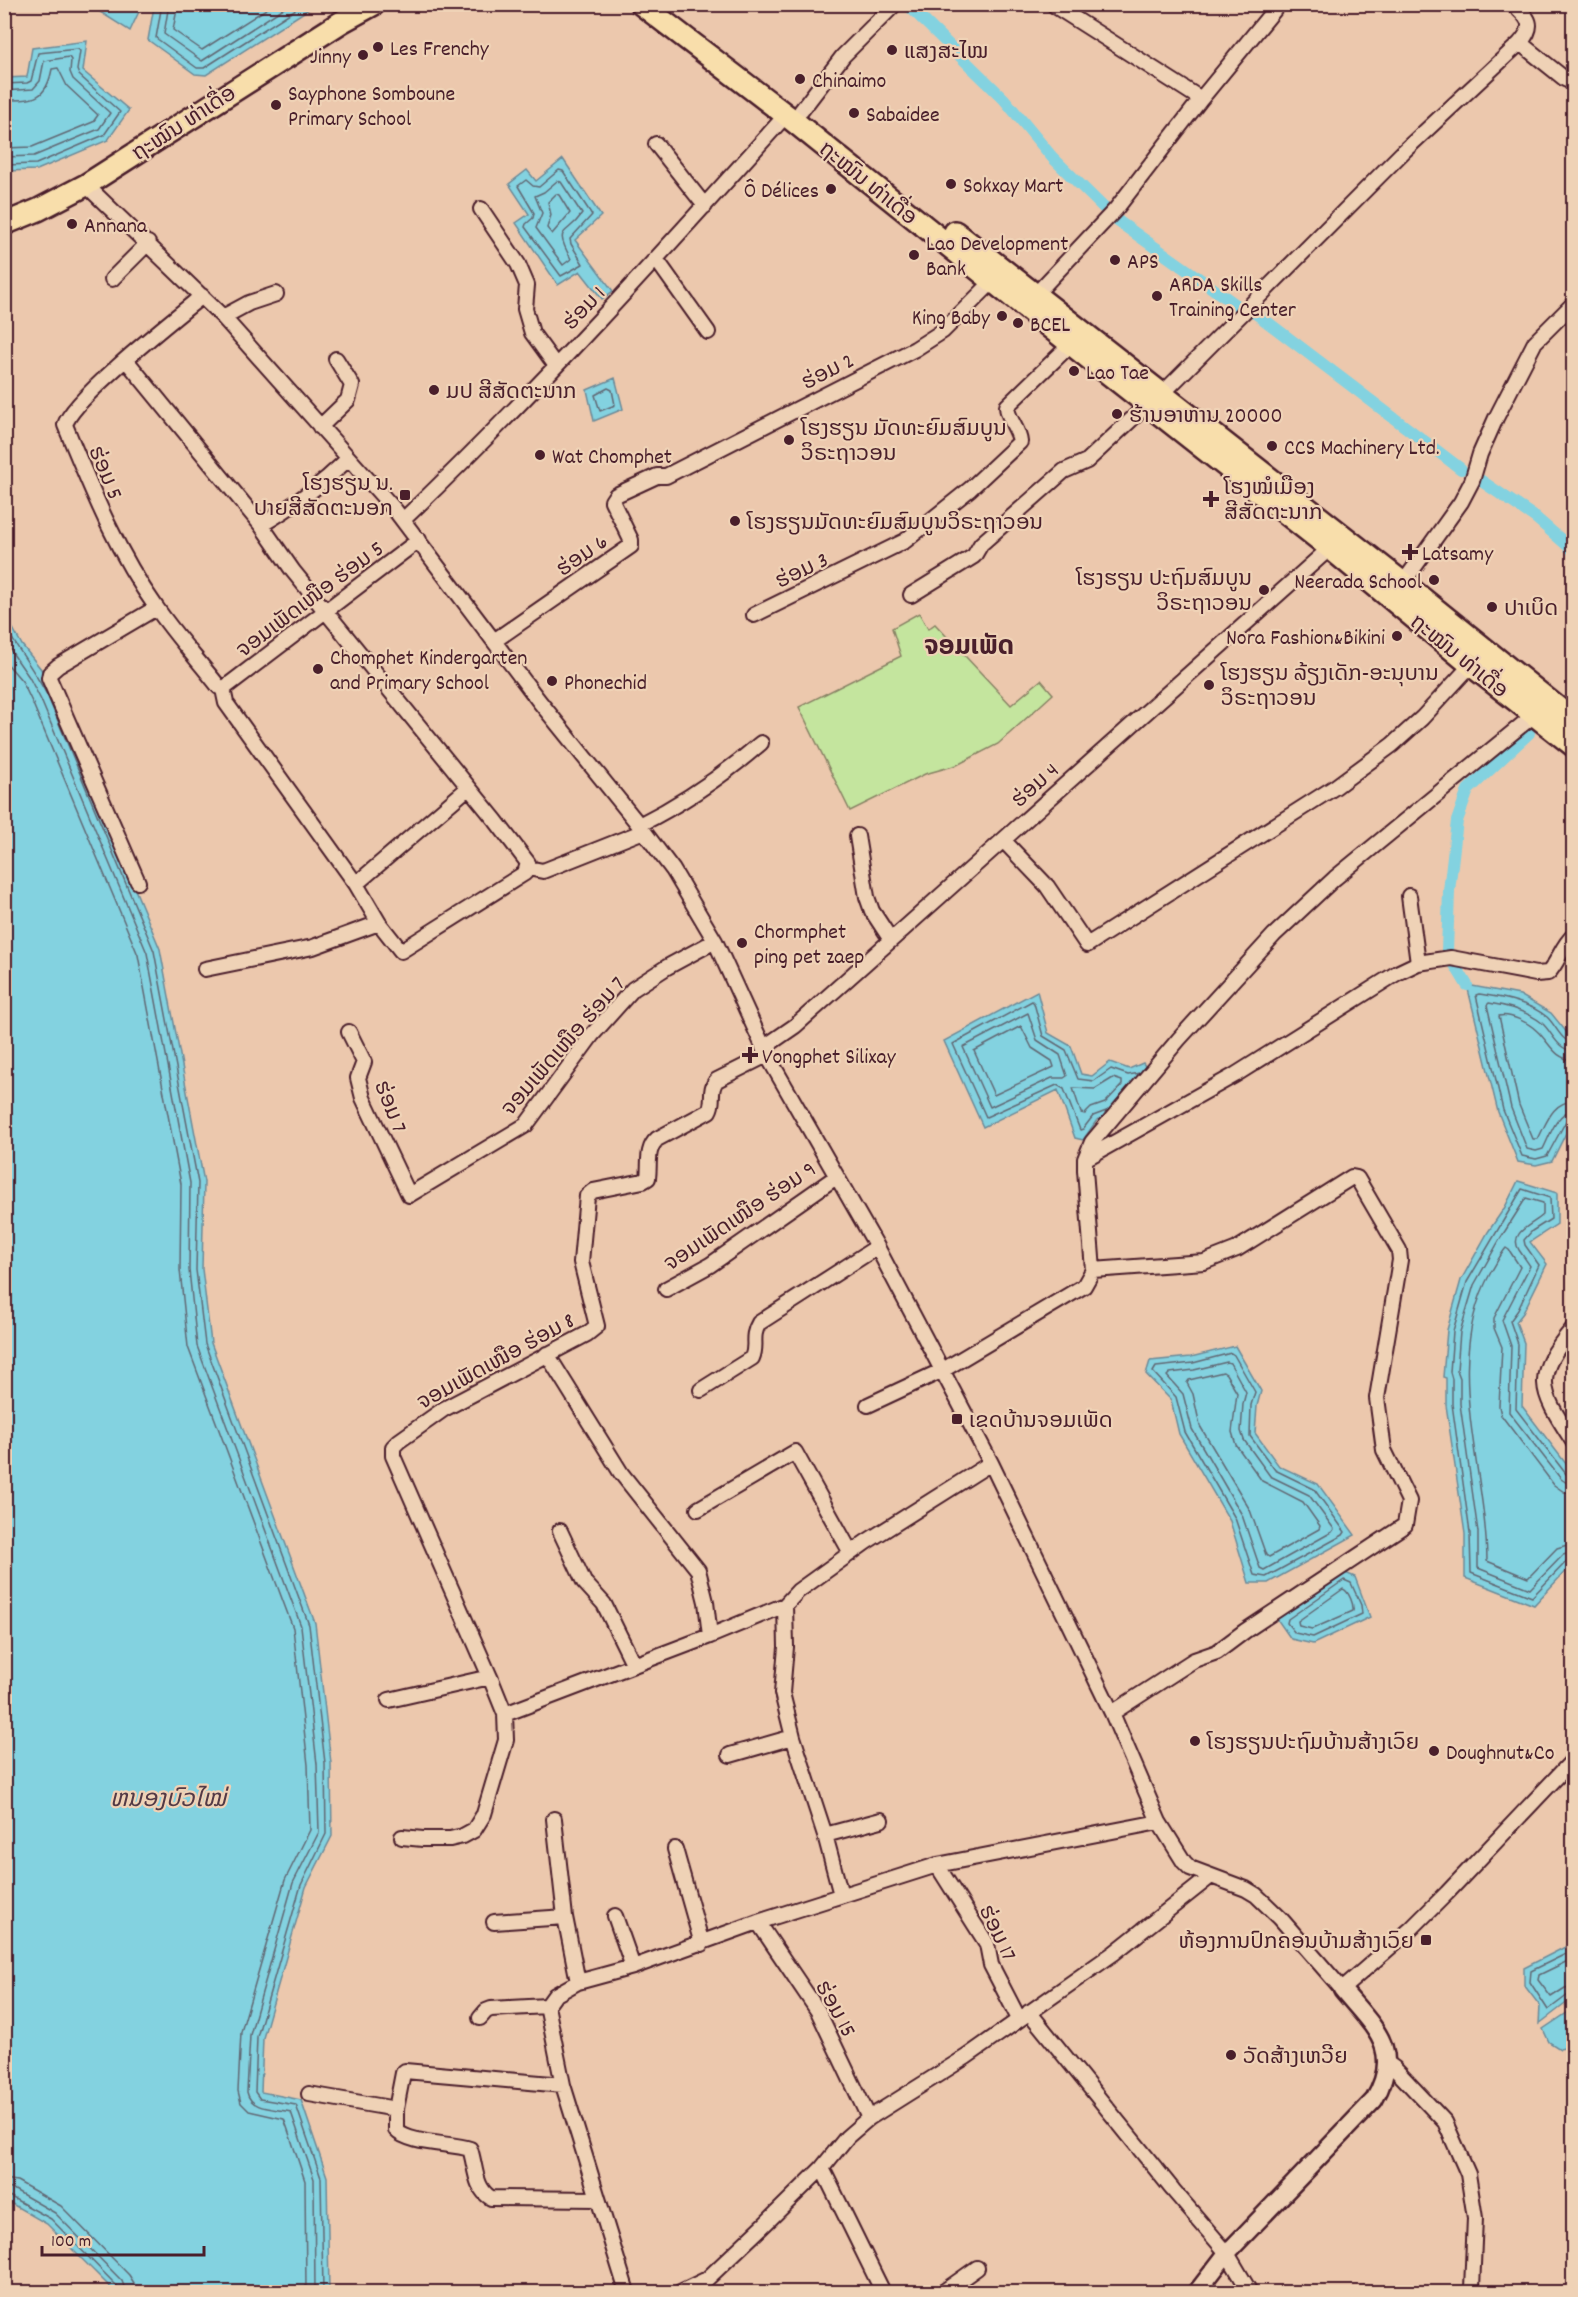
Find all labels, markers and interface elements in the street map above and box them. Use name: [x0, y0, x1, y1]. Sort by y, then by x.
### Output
place label: Les Frenchy: [390, 35, 490, 66]
place label: ແສງສະໄໝ: [904, 38, 988, 69]
marker: Les Frenchy: [371, 40, 385, 54]
place label: Jinny: [310, 43, 352, 74]
marker: ແສງສະໄໝ: [885, 43, 899, 57]
marker: Jinny: [356, 48, 370, 62]
place label: Chinaimo: [812, 67, 886, 98]
marker: Chinaimo: [793, 72, 807, 86]
street label: ຖະໝົນ ທ່າເດື່ອ: [124, 76, 243, 170]
place label: Sayphone Somboune Primary School: [288, 80, 455, 136]
marker: Sayphone Somboune Primary School: [269, 98, 283, 112]
place label: Sabaidee: [866, 101, 940, 132]
marker: Sabaidee: [847, 106, 861, 120]
street label: ຖະໝົນ ທ່າເດື່ອ: [811, 132, 925, 234]
place label: Sokxay Mart: [963, 172, 1063, 203]
place label: Ô Délices: [744, 177, 819, 208]
marker: Sokxay Mart: [944, 177, 958, 191]
marker: Ô Délices: [824, 182, 838, 196]
place label: Annana: [84, 212, 148, 243]
marker: Annana: [65, 217, 79, 231]
place label: Lao Development Bank: [926, 230, 1068, 286]
marker: Lao Development Bank: [907, 248, 921, 262]
place label: APS: [1127, 248, 1159, 279]
marker: APS: [1108, 253, 1122, 267]
place label: ARDA Skills Training Center: [1169, 271, 1297, 327]
street label: ຮ່ອມ 1: [557, 280, 614, 338]
marker: ARDA Skills Training Center: [1150, 289, 1164, 303]
place label: King Baby: [912, 304, 991, 335]
marker: King Baby: [995, 309, 1009, 323]
place label: BCEL: [1030, 311, 1070, 342]
marker: BCEL: [1011, 316, 1025, 330]
street label: ຮ່ອມ 2: [797, 347, 860, 399]
place label: Lao Tae: [1086, 359, 1149, 390]
marker: Lao Tae: [1067, 364, 1081, 378]
place label: ມປ ສີສັດຕະນາກ: [446, 378, 577, 409]
marker: ມປ ສີສັດຕະນາກ: [427, 383, 441, 397]
place label: ຮ້ານອາຫານ 20000: [1129, 402, 1283, 433]
marker: ຮ້ານອາຫານ 20000: [1110, 407, 1124, 421]
place label: ໂຮງຮຽນ ມັດທະຍົມສົມບູນ ວິຣະຖາວອນ: [800, 415, 1007, 471]
marker: ໂຮງຮຽນ ມັດທະຍົມສົມບູນ ວິຣະຖາວອນ: [782, 433, 796, 447]
place label: CCS Machinery Ltd.: [1284, 434, 1440, 465]
marker: CCS Machinery Ltd.: [1265, 439, 1279, 453]
street label: ຮ່ອມ 5: [79, 442, 129, 505]
place label: Wat Chomphet: [552, 443, 672, 474]
marker: Wat Chomphet: [533, 448, 547, 462]
place label: ໂຮງຮຽນ ນ. ປາຍສີສັດຕະນອກ: [254, 470, 393, 526]
place label: ໂຮງໝໍເມືອງ ສີສັດຕະນາກ: [1223, 474, 1322, 530]
marker: ໂຮງຮຽນ ນ. ປາຍສີສັດຕະນອກ: [398, 488, 412, 502]
marker: ໂຮງໝໍເມືອງ ສີສັດຕະນາກ: [1202, 490, 1220, 508]
place label: ໂຮງຮຽນມັດທະຍົມສົມບູນວິຣະຖາວອນ: [746, 509, 1043, 540]
marker: ໂຮງຮຽນມັດທະຍົມສົມບູນວິຣະຖາວອນ: [728, 514, 742, 528]
street label: ຮ່ອມ 6: [551, 528, 615, 586]
street label: ຈອມເພັດເໜືອ ຮ່ອມ 5: [231, 535, 391, 667]
place label: Latsamy: [1422, 540, 1494, 571]
marker: Latsamy: [1403, 545, 1417, 559]
street label: ຮ່ອມ 3: [771, 546, 834, 598]
place label: ໂຮງຮຽນ ປະຖົມສົມບູນ ວິຣະຖາວອນ: [1075, 565, 1252, 621]
place label: Neerada School: [1294, 568, 1422, 599]
marker: Neerada School: [1427, 573, 1441, 587]
marker: ໂຮງຮຽນ ປະຖົມສົມບູນ ວິຣະຖາວອນ: [1257, 583, 1271, 597]
place label: ປາເບິດ: [1504, 595, 1558, 626]
marker: ປາເບິດ: [1485, 600, 1499, 614]
street label: ຖະໝົນ ທ່າເດື່ອ: [1402, 605, 1516, 707]
place label: Nora Fashion&Bikini: [1226, 624, 1385, 655]
marker: Nora Fashion&Bikini: [1390, 629, 1404, 643]
district label: ຈອມເພັດ: [924, 630, 1014, 667]
place label: Chomphet Kindergarten and Primary School: [330, 644, 528, 700]
place label: ໂຮງຮຽນ ລ້ຽງເດັກ-ອະນຸບານ ວິຣະຖາວອນ: [1220, 660, 1439, 716]
marker: Chomphet Kindergarten and Primary School: [311, 662, 325, 676]
place label: Phonechid: [564, 669, 647, 700]
marker: Phonechid: [545, 674, 559, 688]
marker: ໂຮງຮຽນ ລ້ຽງເດັກ-ອະນຸບານ ວິຣະຖາວອນ: [1202, 678, 1216, 692]
street label: ຮ່ອມ 4: [1006, 757, 1067, 816]
place label: Chormphet ping pet zaep: [754, 918, 864, 974]
marker: Chormphet ping pet zaep: [735, 936, 749, 950]
street label: ຈອມເພັດເໜືອ ຮ່ອມ 7: [495, 971, 634, 1124]
place label: Vongphet Silixay: [762, 1043, 897, 1074]
marker: Vongphet Silixay: [743, 1048, 757, 1062]
street label: ຮ່ອມ 7: [364, 1076, 413, 1138]
street label: ຈອມເພັດເໜືອ ຮ່ອມ 9: [659, 1155, 823, 1280]
street label: ຈອມເພັດເໜືອ ຮ່ອມ 8: [412, 1307, 581, 1419]
place label: ເຂດບ້ານຈອມເພັດ: [969, 1407, 1113, 1438]
marker: ເຂດບ້ານຈອມເພັດ: [950, 1412, 964, 1426]
place label: ໂຮງຮຽນປະຖົມບ້ານສ້າງເວົຍ: [1206, 1729, 1419, 1760]
marker: ໂຮງຮຽນປະຖົມບ້ານສ້າງເວົຍ: [1188, 1734, 1202, 1748]
place label: Doughnut&Co: [1446, 1739, 1554, 1770]
marker: Doughnut&Co: [1427, 1744, 1441, 1758]
water label: ຫນອງບົວໄໝ່: [110, 1784, 230, 1818]
street label: ຮ່ອມ 17: [969, 1900, 1023, 1967]
place label: ຫ້ອງການປົກຄອນບ້າມສ້າງເວົຍ: [1178, 1928, 1414, 1959]
marker: ຫ້ອງການປົກຄອນບ້າມສ້າງເວົຍ: [1419, 1933, 1433, 1947]
street label: ຮ່ອມ 15: [806, 1976, 862, 2044]
place label: ວັດສ້າງເຫວີຍ: [1243, 2043, 1348, 2074]
marker: ວັດສ້າງເຫວີຍ: [1224, 2048, 1238, 2062]
scale bar: [42, 2219, 204, 2257]
text: 100 m: [51, 2230, 91, 2255]

